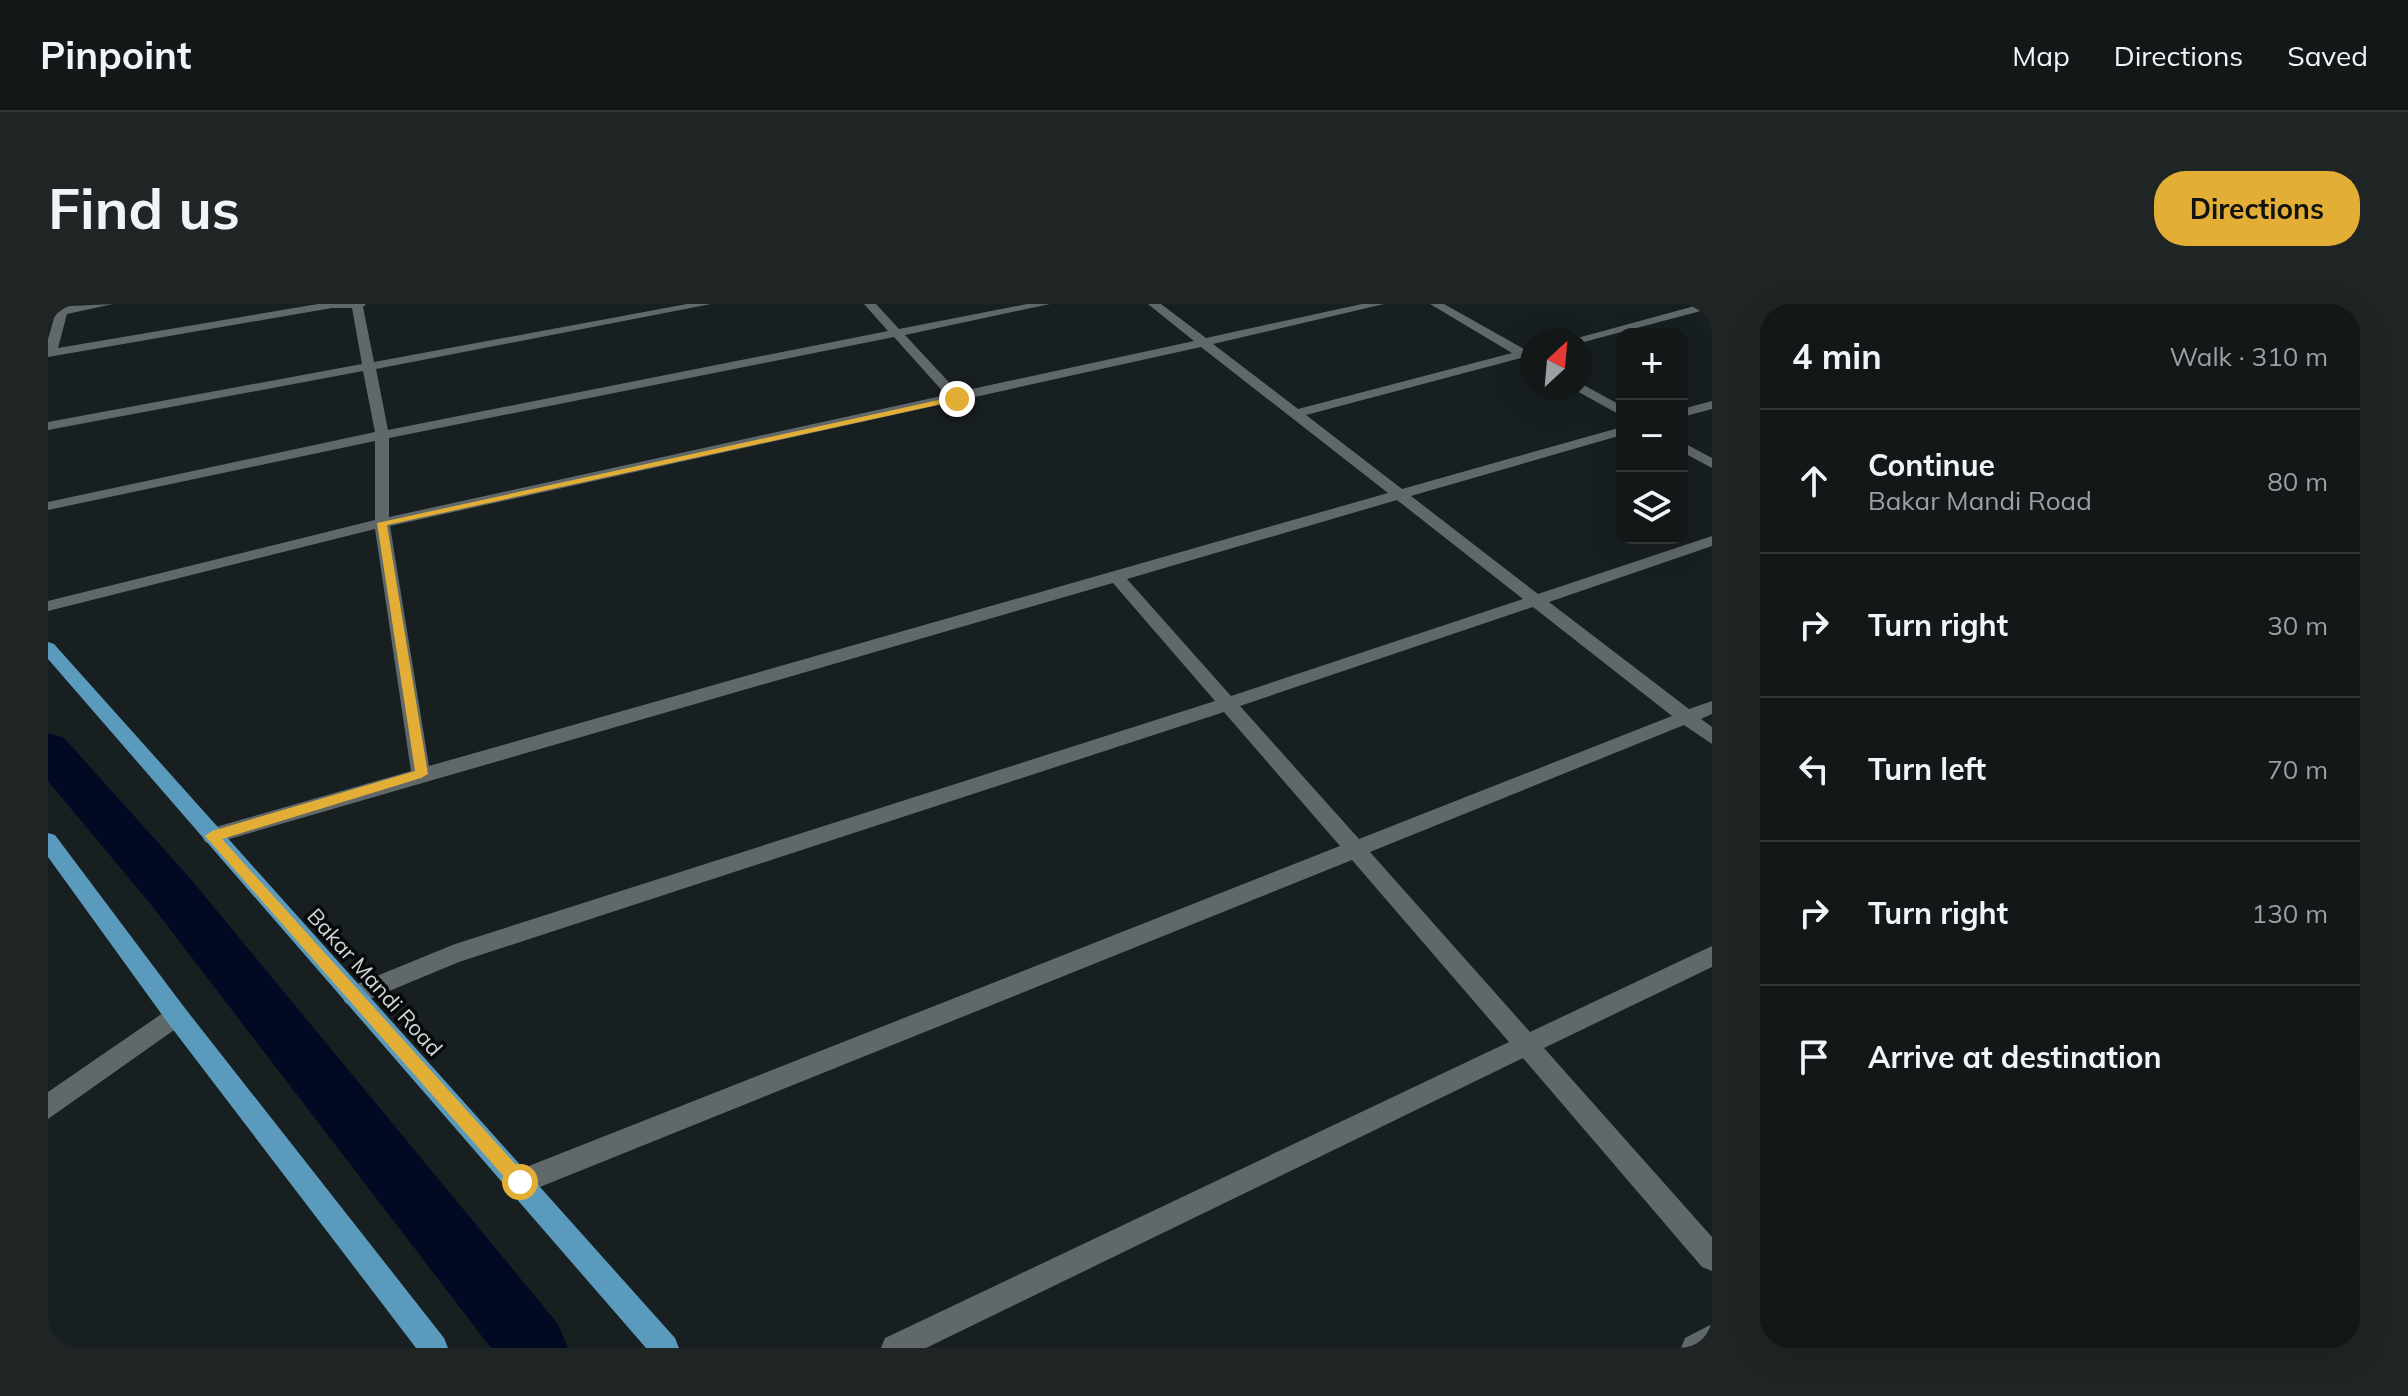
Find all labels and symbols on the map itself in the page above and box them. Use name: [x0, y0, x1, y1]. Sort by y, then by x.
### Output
north arrow: [1520, 328, 1592, 400]
route end: [939, 381, 975, 417]
street label: Bakar Mandi Road: [301, 902, 449, 1062]
route start: [502, 1164, 538, 1200]

